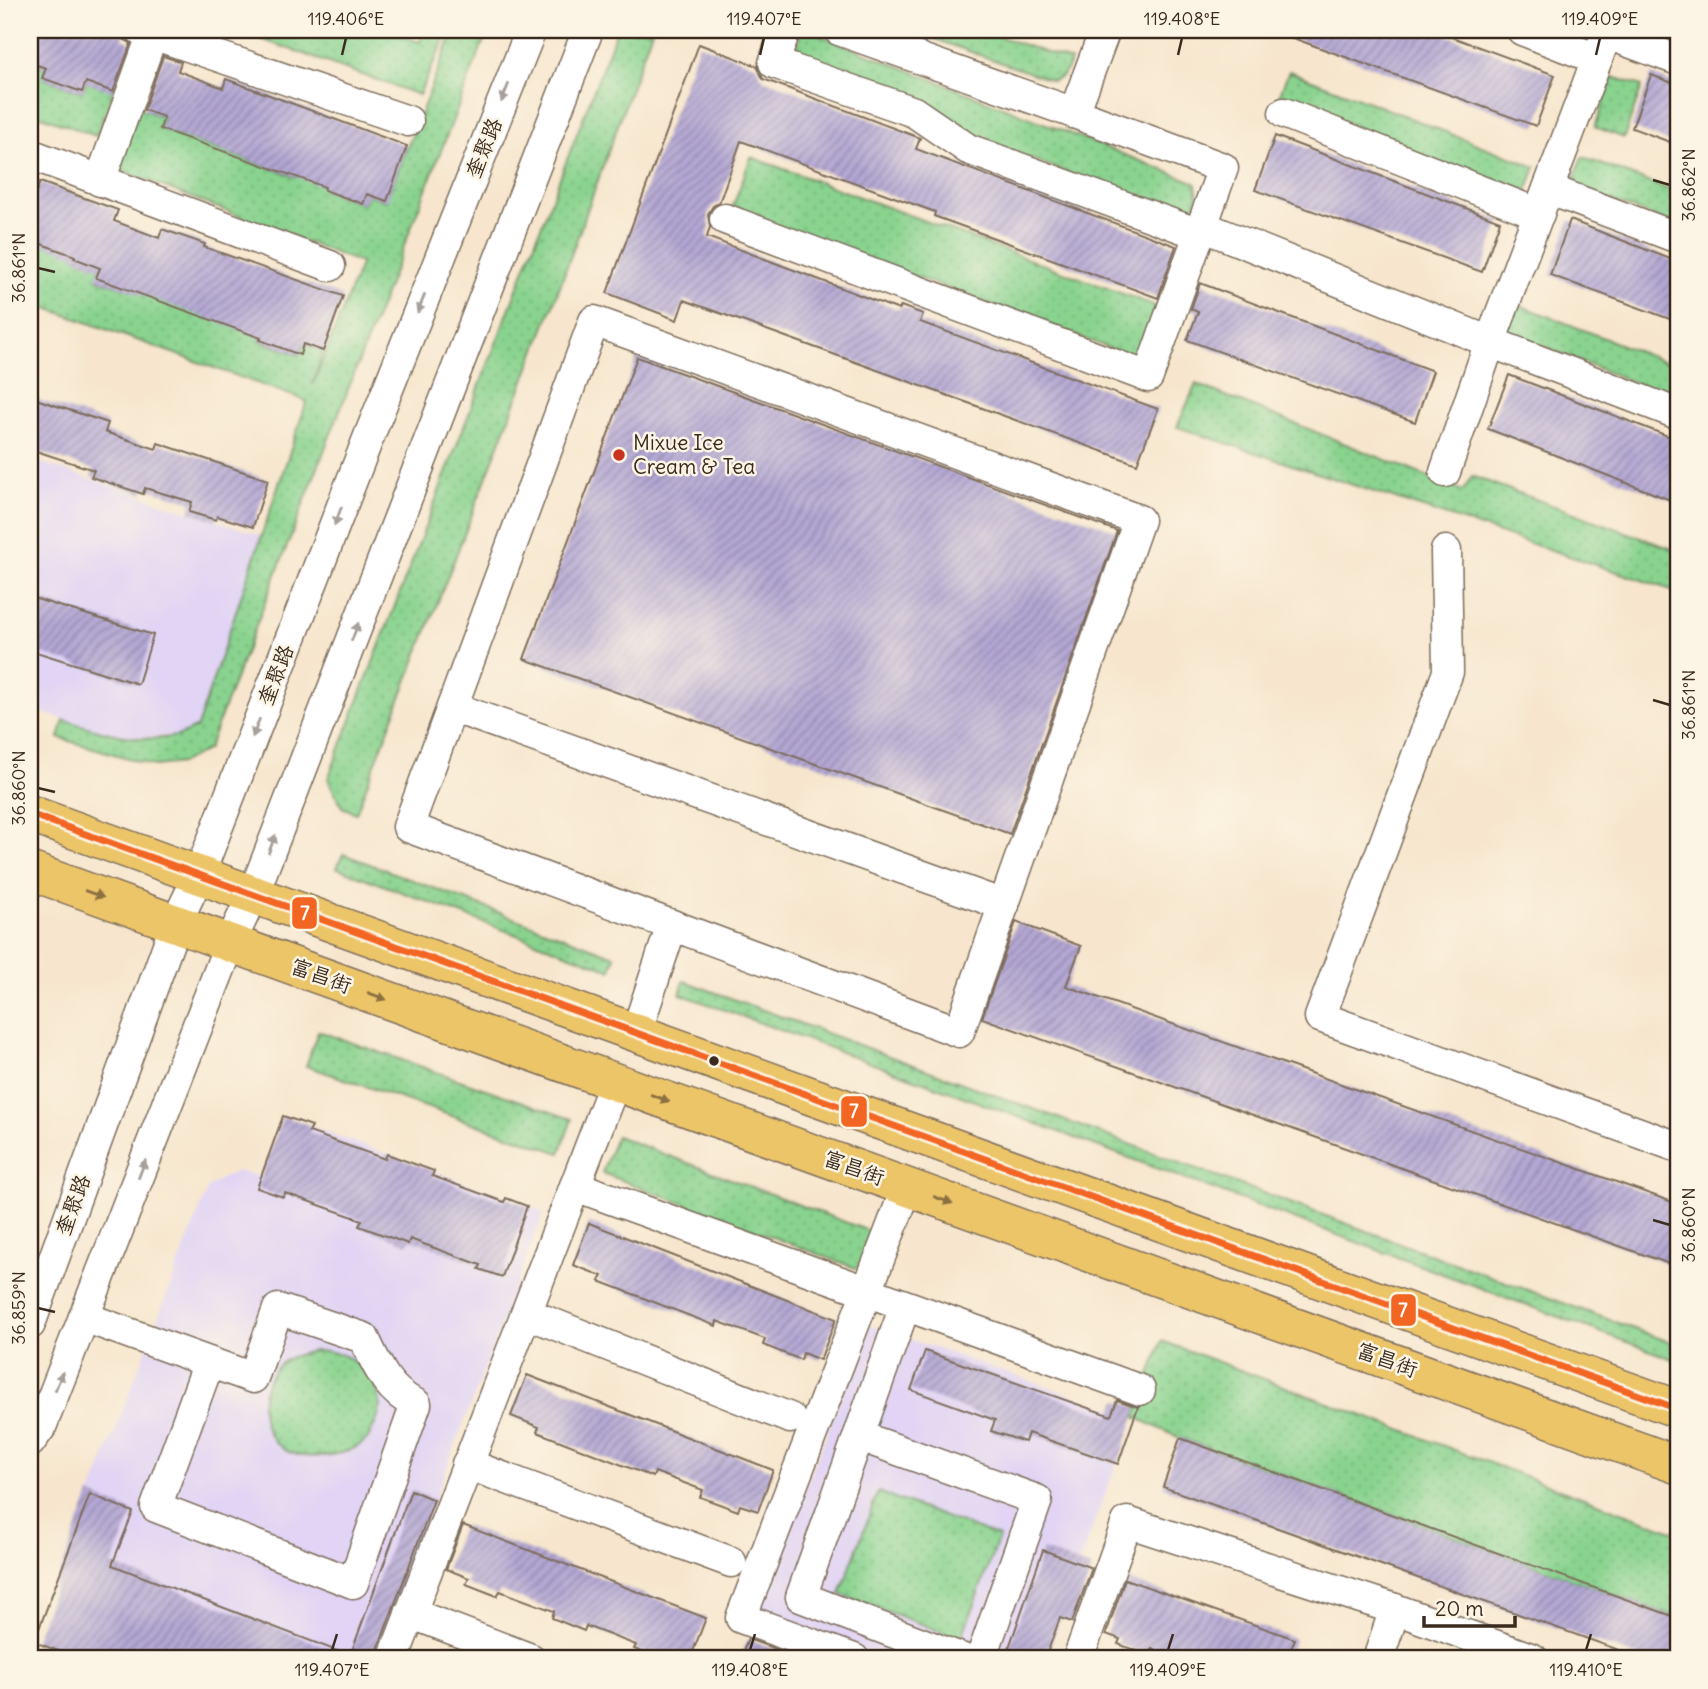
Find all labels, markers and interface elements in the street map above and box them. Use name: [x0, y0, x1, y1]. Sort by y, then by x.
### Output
text: 119.406°E: [308, 7, 384, 30]
text: 119.407°E: [726, 7, 802, 30]
text: 119.408°E: [1144, 7, 1220, 30]
text: 119.409°E: [1562, 7, 1638, 30]
one-way arrow: [500, 83, 511, 104]
street label: 奎聚路: [459, 114, 508, 182]
text: 36.862°N: [1677, 148, 1700, 222]
text: 36.861°N: [7, 233, 30, 303]
one-way arrow: [416, 294, 427, 315]
place label: Mixue Ice Cream & Tea: [633, 429, 755, 480]
marker: Mixue Ice Cream & Tea: [611, 447, 627, 463]
one-way arrow: [332, 506, 343, 527]
one-way arrow: [349, 621, 360, 642]
street label: 奎聚路: [252, 641, 299, 709]
text: 36.861°N: [1677, 670, 1700, 740]
one-way arrow: [250, 718, 261, 739]
text: 36.860°N: [7, 750, 30, 826]
one-way arrow: [267, 833, 278, 854]
one-way arrow: [83, 889, 104, 900]
line badge: 7: [291, 896, 318, 930]
text: 7: [300, 901, 310, 925]
street label: 富昌街: [287, 952, 355, 999]
one-way arrow: [367, 991, 388, 1002]
unlabelled marker: [707, 1054, 721, 1068]
one-way arrow: [650, 1093, 671, 1104]
line badge: 7: [840, 1095, 868, 1128]
text: 7: [849, 1099, 859, 1123]
street label: 富昌街: [820, 1144, 888, 1191]
one-way arrow: [137, 1158, 148, 1179]
street label: 奎聚路: [49, 1171, 96, 1239]
text: 36.860°N: [1677, 1187, 1700, 1263]
one-way arrow: [933, 1195, 954, 1206]
text: 36.859°N: [7, 1271, 30, 1345]
line badge: 7: [1390, 1293, 1417, 1327]
text: 7: [1398, 1298, 1408, 1322]
street label: 富昌街: [1353, 1336, 1421, 1383]
one-way arrow: [54, 1370, 65, 1391]
scale bar: [1424, 1584, 1516, 1628]
text: 20 m: [1435, 1595, 1484, 1622]
text: 119.407°E: [294, 1658, 370, 1681]
text: 119.408°E: [712, 1658, 788, 1681]
text: 119.409°E: [1130, 1658, 1206, 1681]
text: 119.410°E: [1549, 1658, 1623, 1681]

